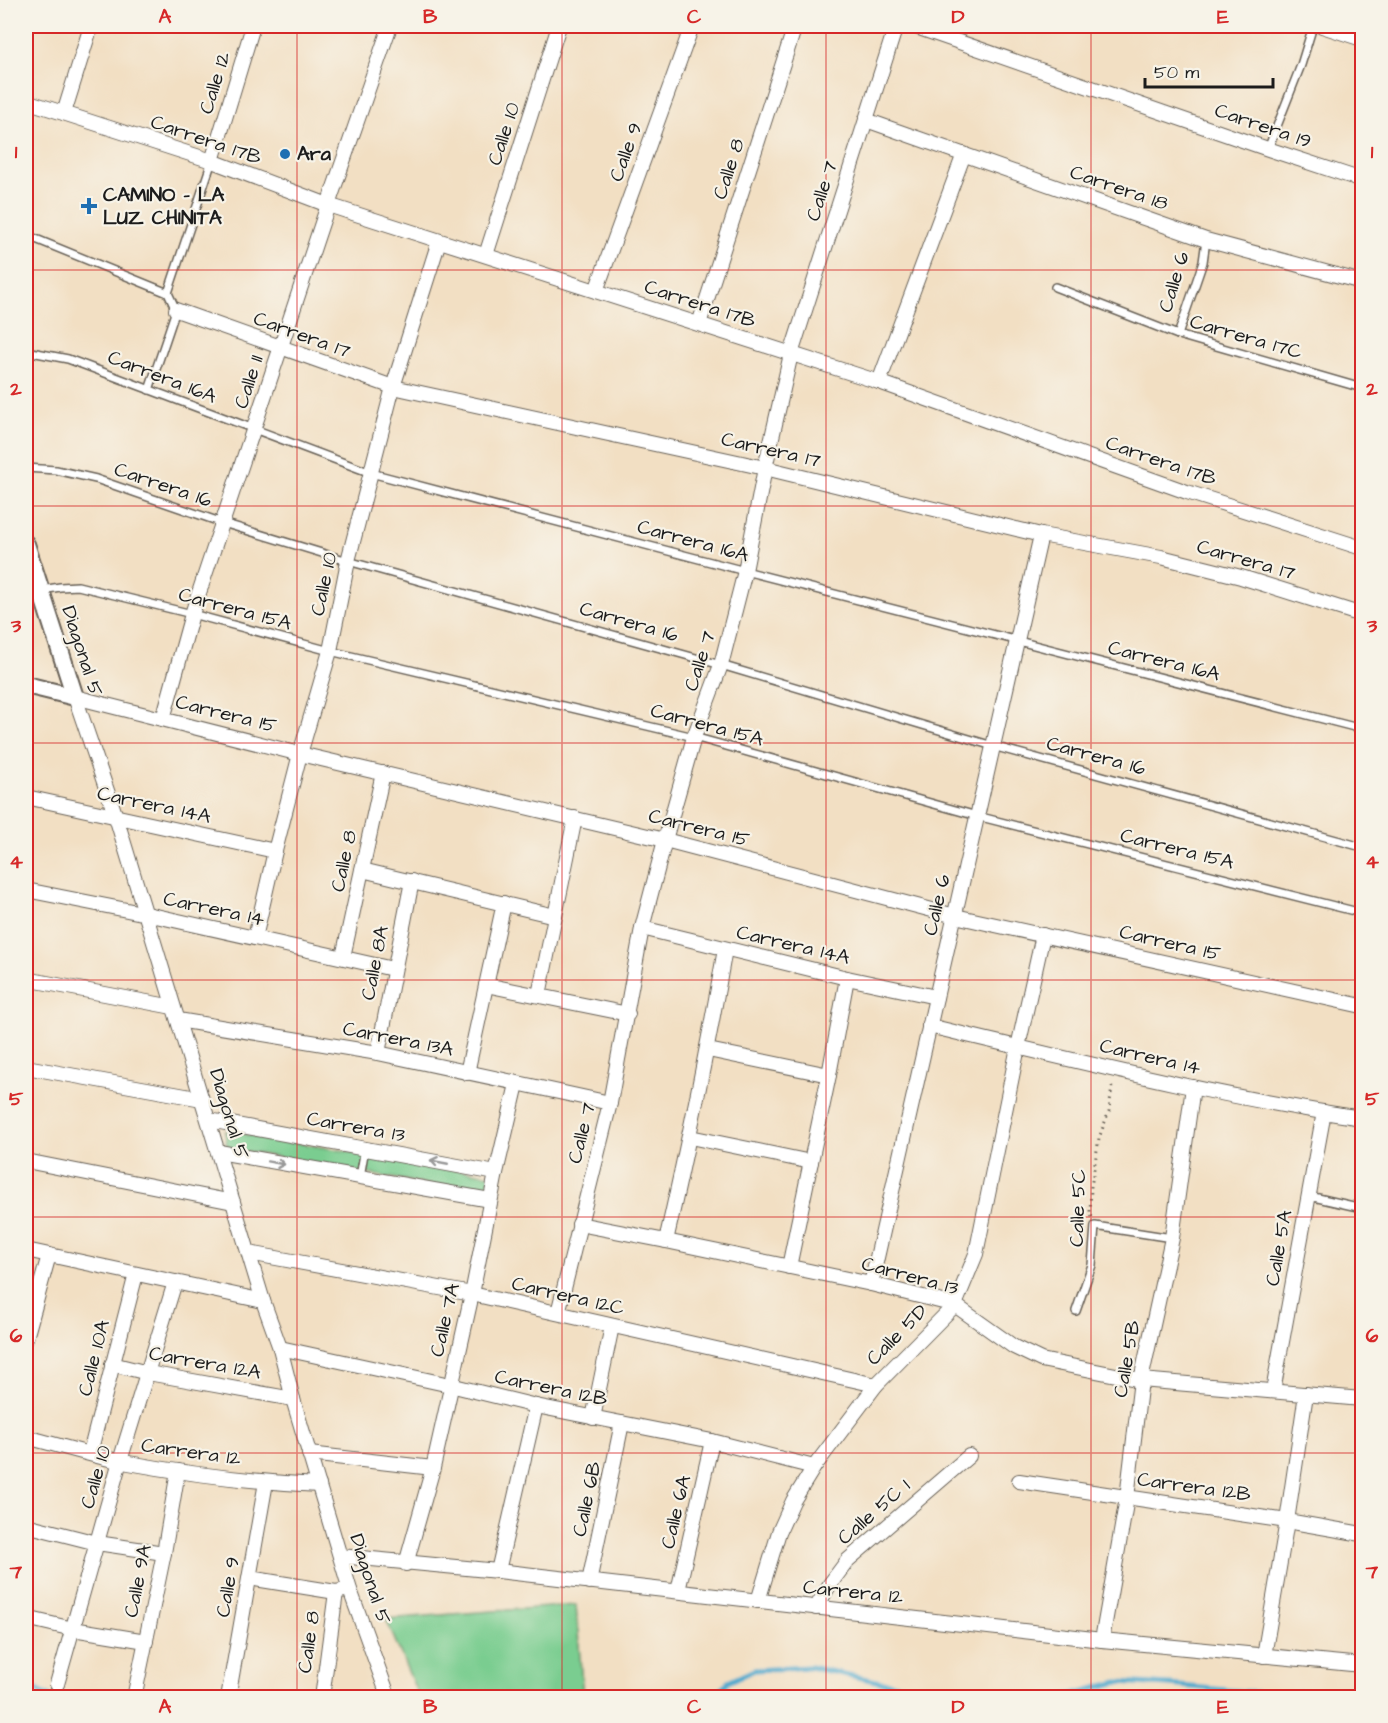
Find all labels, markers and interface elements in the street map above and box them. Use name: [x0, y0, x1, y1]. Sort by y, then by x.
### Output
text: A: [159, 3, 172, 31]
text: B: [423, 3, 438, 31]
text: C: [687, 3, 702, 31]
text: D: [952, 3, 965, 31]
text: E: [1217, 3, 1229, 31]
street label: Calle 12: [192, 48, 238, 117]
scale bar: [1145, 51, 1272, 89]
text: 50 m: [1154, 60, 1199, 85]
street label: Carrera 19: [1211, 96, 1315, 156]
street label: Calle 10: [481, 99, 527, 169]
street label: Carrera 17B: [147, 108, 265, 172]
street label: Calle 9: [602, 119, 650, 185]
street label: Calle 8: [706, 135, 752, 203]
text: 1: [15, 138, 18, 166]
text: 1: [1371, 138, 1374, 166]
place label: Ara: [297, 140, 332, 168]
marker: Ara: [278, 147, 292, 161]
street label: Calle 7: [799, 157, 845, 225]
street label: Carrera 18: [1066, 158, 1172, 218]
place label: CAMINO - LA LUZ CHINITA: [103, 181, 225, 232]
marker: CAMINO - LA LUZ CHINITA: [80, 197, 98, 215]
street label: Calle 6: [1152, 248, 1197, 316]
street label: Carrera 17B: [641, 273, 759, 335]
street label: Carrera 17: [250, 305, 354, 365]
street label: Carrera 17C: [1187, 308, 1305, 366]
street label: Carrera 16A: [104, 343, 221, 411]
street label: Calle 11: [227, 351, 271, 412]
text: 2: [9, 375, 22, 403]
text: 2: [1365, 375, 1378, 403]
street label: Carrera 17: [718, 425, 824, 475]
street label: Carrera 17B: [1102, 429, 1220, 493]
street label: Carrera 16: [110, 455, 216, 515]
street label: Carrera 16A: [634, 513, 752, 569]
street label: Carrera 17: [1193, 533, 1299, 587]
street label: Calle 10: [304, 549, 344, 619]
street label: Carrera 15A: [175, 580, 295, 638]
street label: Carrera 16: [576, 595, 682, 650]
street label: Diagonal 5: [53, 602, 110, 700]
text: 3: [10, 612, 22, 640]
text: 3: [1366, 612, 1378, 640]
street label: Calle 7: [677, 627, 723, 695]
street label: Carrera 16A: [1105, 634, 1223, 688]
street label: Carrera 15: [173, 688, 279, 740]
street label: Carrera 15A: [647, 696, 767, 754]
street label: Carrera 16: [1043, 729, 1149, 783]
street label: Carrera 14A: [95, 779, 214, 831]
street label: Carrera 15: [646, 802, 752, 854]
street label: Carrera 15A: [1117, 821, 1237, 877]
street label: Calle 8: [324, 828, 364, 894]
text: 4: [9, 848, 23, 876]
text: 4: [1365, 848, 1379, 876]
street label: Calle 6: [916, 871, 958, 938]
street label: Carrera 14: [161, 885, 267, 933]
street label: Carrera 14A: [734, 918, 853, 972]
street label: Carrera 15: [1117, 918, 1223, 968]
street label: Calle 8A: [354, 923, 396, 1003]
street label: Carrera 13A: [340, 1015, 456, 1063]
street label: Carrera 14: [1097, 1032, 1204, 1082]
street label: Diagonal 5: [201, 1065, 256, 1163]
text: 5: [9, 1085, 24, 1113]
text: 5: [1365, 1085, 1380, 1113]
street label: Calle 7: [561, 1100, 603, 1166]
street label: Carrera 13: [305, 1105, 407, 1149]
one-way arrow: [429, 1156, 449, 1167]
one-way arrow: [266, 1157, 286, 1168]
street label: Calle 5C: [1063, 1169, 1093, 1247]
street label: Calle 5A: [1259, 1208, 1299, 1288]
street label: Carrera 13: [858, 1250, 962, 1302]
street label: Carrera 12C: [509, 1269, 627, 1323]
street label: Calle 7A: [423, 1280, 467, 1359]
street label: Calle 5D: [860, 1298, 934, 1372]
street label: Calle 10A: [71, 1317, 117, 1399]
street label: Calle 5B: [1106, 1318, 1148, 1400]
text: 6: [10, 1322, 23, 1350]
text: 6: [1366, 1322, 1379, 1350]
street label: Carrera 12A: [147, 1339, 263, 1387]
street label: Carrera 12B: [492, 1362, 610, 1414]
street label: Carrera 12: [139, 1431, 243, 1473]
street label: Calle 10: [74, 1442, 118, 1512]
street label: Calle 6B: [565, 1459, 609, 1539]
street label: Carrera 12B: [1135, 1465, 1253, 1509]
street label: Calle 6A: [654, 1472, 698, 1552]
street label: Calle 5C 1: [831, 1472, 917, 1552]
street label: Diagonal 5: [341, 1530, 398, 1628]
street label: Calle 9A: [117, 1542, 159, 1620]
street label: Calle 9: [209, 1555, 247, 1619]
text: 7: [9, 1558, 23, 1586]
text: 7: [1365, 1558, 1379, 1586]
street label: Carrera 12: [802, 1573, 905, 1611]
street label: Calle 8: [291, 1609, 327, 1675]
text: A: [159, 1693, 172, 1721]
text: B: [423, 1693, 438, 1721]
text: C: [687, 1693, 702, 1721]
text: D: [952, 1693, 965, 1721]
text: E: [1217, 1693, 1229, 1721]

